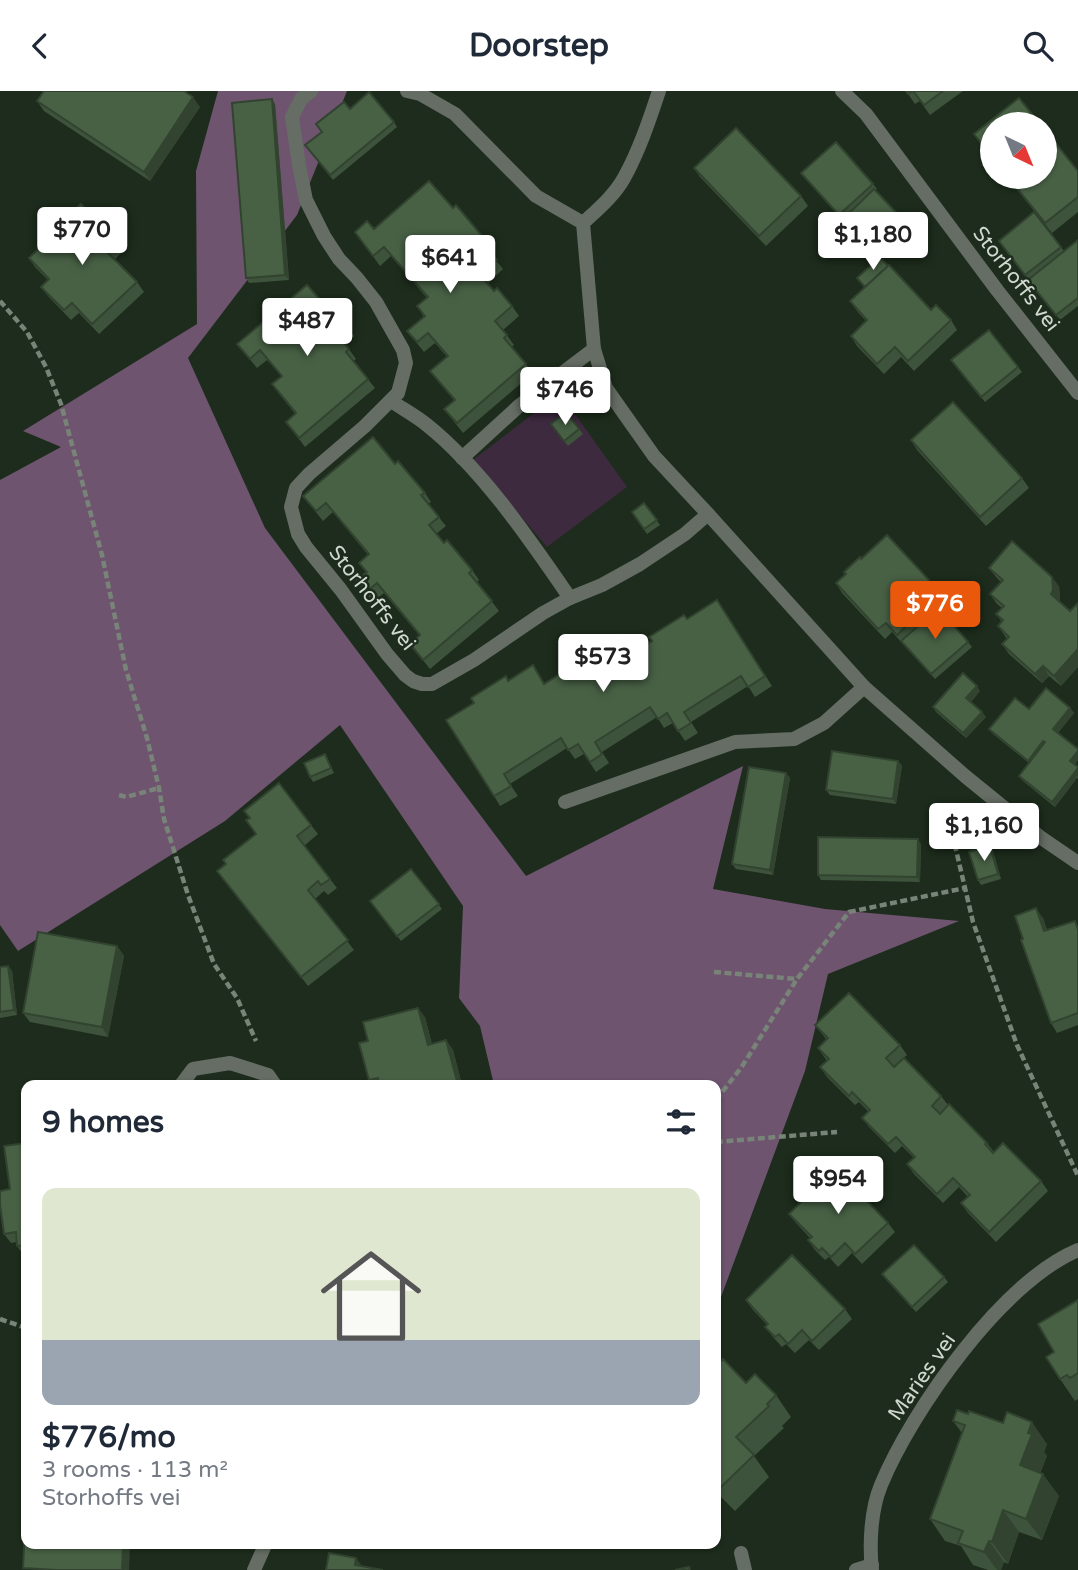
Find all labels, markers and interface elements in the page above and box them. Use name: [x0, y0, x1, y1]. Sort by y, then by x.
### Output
icon: back: [21, 27, 59, 65]
text: Doorstep: [469, 27, 609, 65]
icon: search: [1019, 27, 1057, 65]
north arrow: [980, 112, 1057, 189]
map controls: [980, 112, 1057, 189]
pin: $770: [41, 207, 123, 267]
pin: $1,180: [816, 213, 930, 272]
text: $770: [53, 216, 111, 244]
text: $1,180: [834, 221, 912, 249]
street label: Storhoffs vei: [967, 221, 1065, 337]
pin: $641: [409, 235, 491, 295]
text: $641: [421, 244, 479, 272]
pin: $487: [266, 299, 348, 358]
text: $487: [278, 307, 336, 335]
pin: $746: [524, 367, 606, 427]
text: $746: [536, 376, 594, 404]
street label: Storhoffs vei: [323, 540, 421, 656]
pin: $776: [894, 581, 976, 641]
text: $776: [906, 590, 964, 618]
pin: $573: [562, 635, 644, 694]
text: $573: [574, 643, 632, 671]
pin: $1,160: [927, 803, 1041, 863]
text: $1,160: [945, 812, 1023, 840]
icon: filters: [662, 1103, 700, 1141]
text: 9 homes: [42, 1104, 164, 1141]
pin: $954: [797, 1157, 879, 1216]
text: $954: [809, 1165, 867, 1193]
icon: home: [308, 1233, 434, 1359]
street label: Maries vei: [883, 1329, 961, 1425]
text: $776/mo: [42, 1419, 176, 1456]
text: 3 rooms · 113 m²: [42, 1456, 228, 1484]
text: Storhoffs vei: [42, 1484, 181, 1512]

